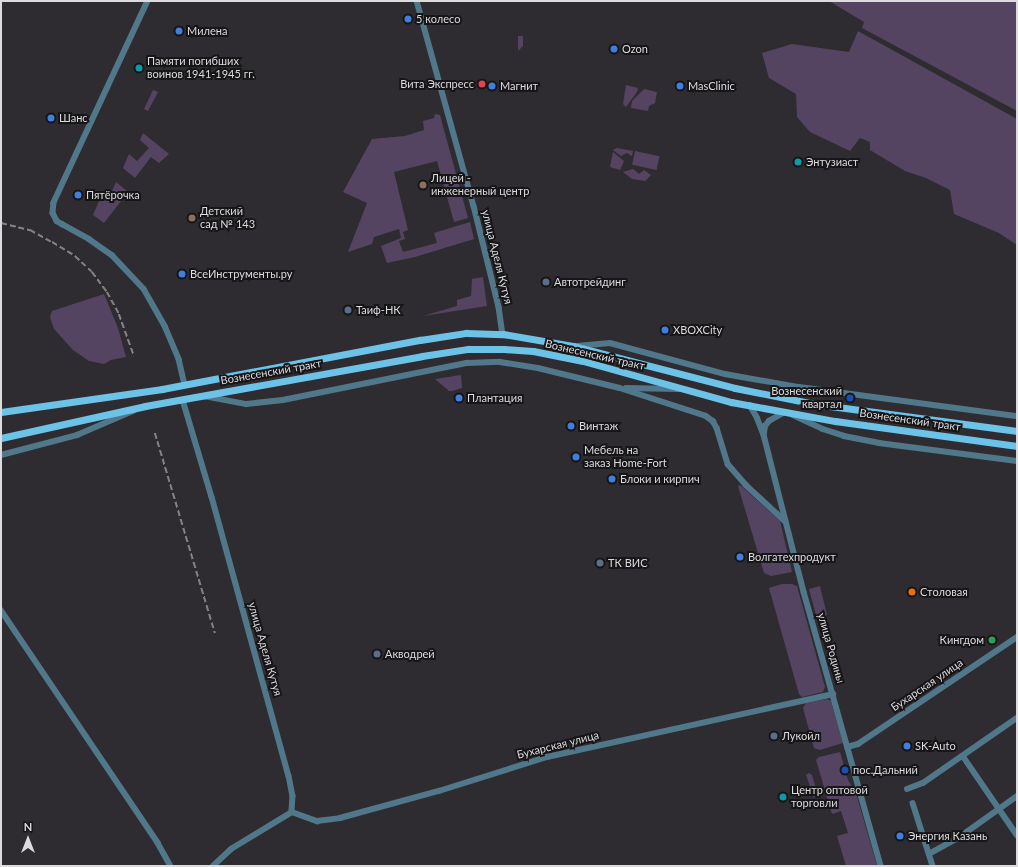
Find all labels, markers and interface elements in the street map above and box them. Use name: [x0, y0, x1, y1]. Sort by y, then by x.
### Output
place label: 5 колесо: [416, 12, 460, 26]
marker: 5 колесо: [403, 14, 413, 24]
place label: Милена: [187, 24, 227, 38]
marker: Милена: [174, 26, 184, 36]
place label: Ozon: [622, 42, 648, 56]
marker: Ozon: [609, 44, 619, 54]
place label: Памяти погибших воинов 1941-1945 гг.: [147, 55, 255, 81]
marker: Памяти погибших воинов 1941-1945 гг.: [134, 63, 144, 73]
place label: Вита Экспресс: [400, 77, 474, 91]
marker: Вита Экспресс: [477, 79, 487, 89]
place label: Магнит: [500, 79, 538, 93]
place label: MasClinic: [688, 79, 735, 93]
marker: Магнит: [487, 81, 497, 91]
marker: MasClinic: [675, 81, 685, 91]
place label: Шанс: [59, 111, 88, 125]
marker: Шанс: [46, 113, 56, 123]
place label: Энтузиаст: [806, 155, 858, 169]
marker: Энтузиаст: [793, 157, 803, 167]
place label: Лицей - инженерный центр: [431, 172, 529, 198]
marker: Лицей - инженерный центр: [418, 180, 428, 190]
place label: Пятёрочка: [86, 188, 140, 202]
marker: Пятёрочка: [73, 190, 83, 200]
place label: Детский сад № 143: [200, 205, 255, 231]
street label: улица Аделя Кутуя: [479, 209, 515, 305]
marker: Детский сад № 143: [187, 213, 197, 223]
place label: ВсеИнструменты.ру: [190, 267, 293, 281]
marker: ВсеИнструменты.ру: [177, 269, 187, 279]
place label: Автотрейдинг: [554, 275, 626, 289]
marker: Автотрейдинг: [541, 277, 551, 287]
place label: Таиф-НК: [356, 303, 401, 317]
marker: Таиф-НК: [343, 305, 353, 315]
place label: XBOXCity: [673, 323, 722, 337]
marker: XBOXCity: [660, 325, 670, 335]
street label: Вознесенский тракт: [544, 337, 646, 373]
street label: Вознесенский тракт: [220, 357, 322, 387]
place label: Вознесенский квартал: [771, 385, 842, 411]
place label: Плантация: [467, 391, 522, 405]
marker: Плантация: [454, 393, 464, 403]
marker: Вознесенский квартал: [845, 393, 855, 403]
street label: Вознесенский тракт: [859, 406, 961, 434]
place label: Винтаж: [579, 419, 618, 433]
marker: Винтаж: [566, 421, 576, 431]
place label: Мебель на заказ Home-Fort: [584, 444, 667, 470]
marker: Мебель на заказ Home-Fort: [571, 452, 581, 462]
place label: Блоки и кирпич: [620, 472, 700, 486]
marker: Блоки и кирпич: [607, 474, 617, 484]
place label: Волгатехпродукт: [748, 550, 836, 564]
marker: Волгатехпродукт: [735, 552, 745, 562]
place label: ТК ВИС: [608, 556, 648, 570]
marker: ТК ВИС: [595, 558, 605, 568]
place label: Столовая: [920, 585, 968, 599]
marker: Столовая: [907, 587, 917, 597]
street label: улица Аделя Кутуя: [245, 601, 285, 697]
street label: улица Родины: [815, 611, 847, 685]
place label: Кингдом: [940, 633, 984, 647]
marker: Кингдом: [987, 635, 997, 645]
place label: Акводрей: [385, 647, 435, 661]
marker: Акводрей: [372, 649, 382, 659]
street label: Бухарская улица: [888, 656, 966, 714]
street label: Бухарская улица: [516, 728, 600, 762]
place label: Лукойл: [782, 729, 820, 743]
marker: Лукойл: [769, 731, 779, 741]
place label: SK-Auto: [915, 739, 956, 753]
marker: SK-Auto: [902, 741, 912, 751]
place label: пос.Дальний: [853, 763, 918, 777]
marker: пос.Дальний: [840, 765, 850, 775]
place label: Центр оптовой торговли: [791, 784, 868, 810]
marker: Центр оптовой торговли: [778, 792, 788, 802]
north arrow: [8, 819, 48, 859]
text: N: [24, 820, 32, 833]
place label: Энергия Казань: [908, 829, 987, 843]
marker: Энергия Казань: [895, 831, 905, 841]

